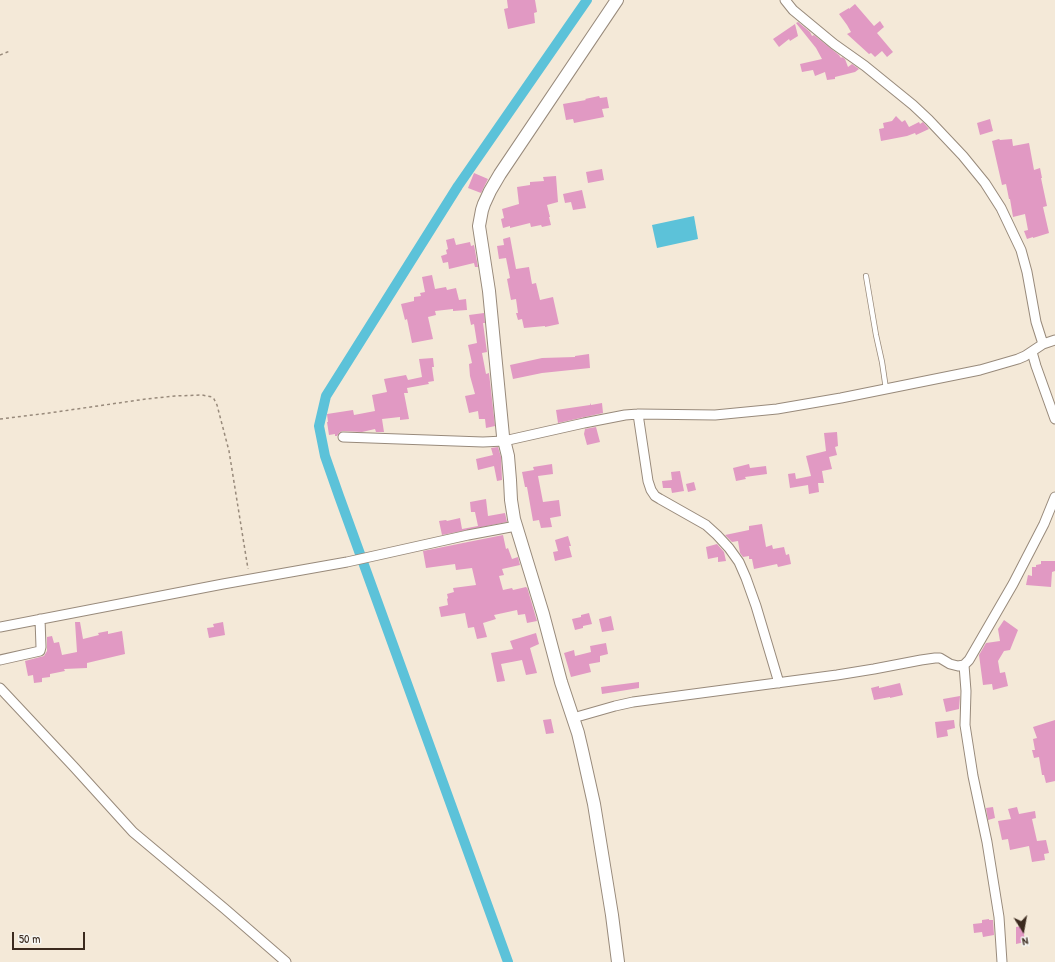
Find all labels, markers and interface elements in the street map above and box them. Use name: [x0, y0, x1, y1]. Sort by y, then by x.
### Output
north arrow: [1003, 910, 1043, 950]
scale bar: [14, 924, 87, 950]
text: 50 m: [19, 930, 40, 947]
text: N: [1021, 934, 1030, 949]

